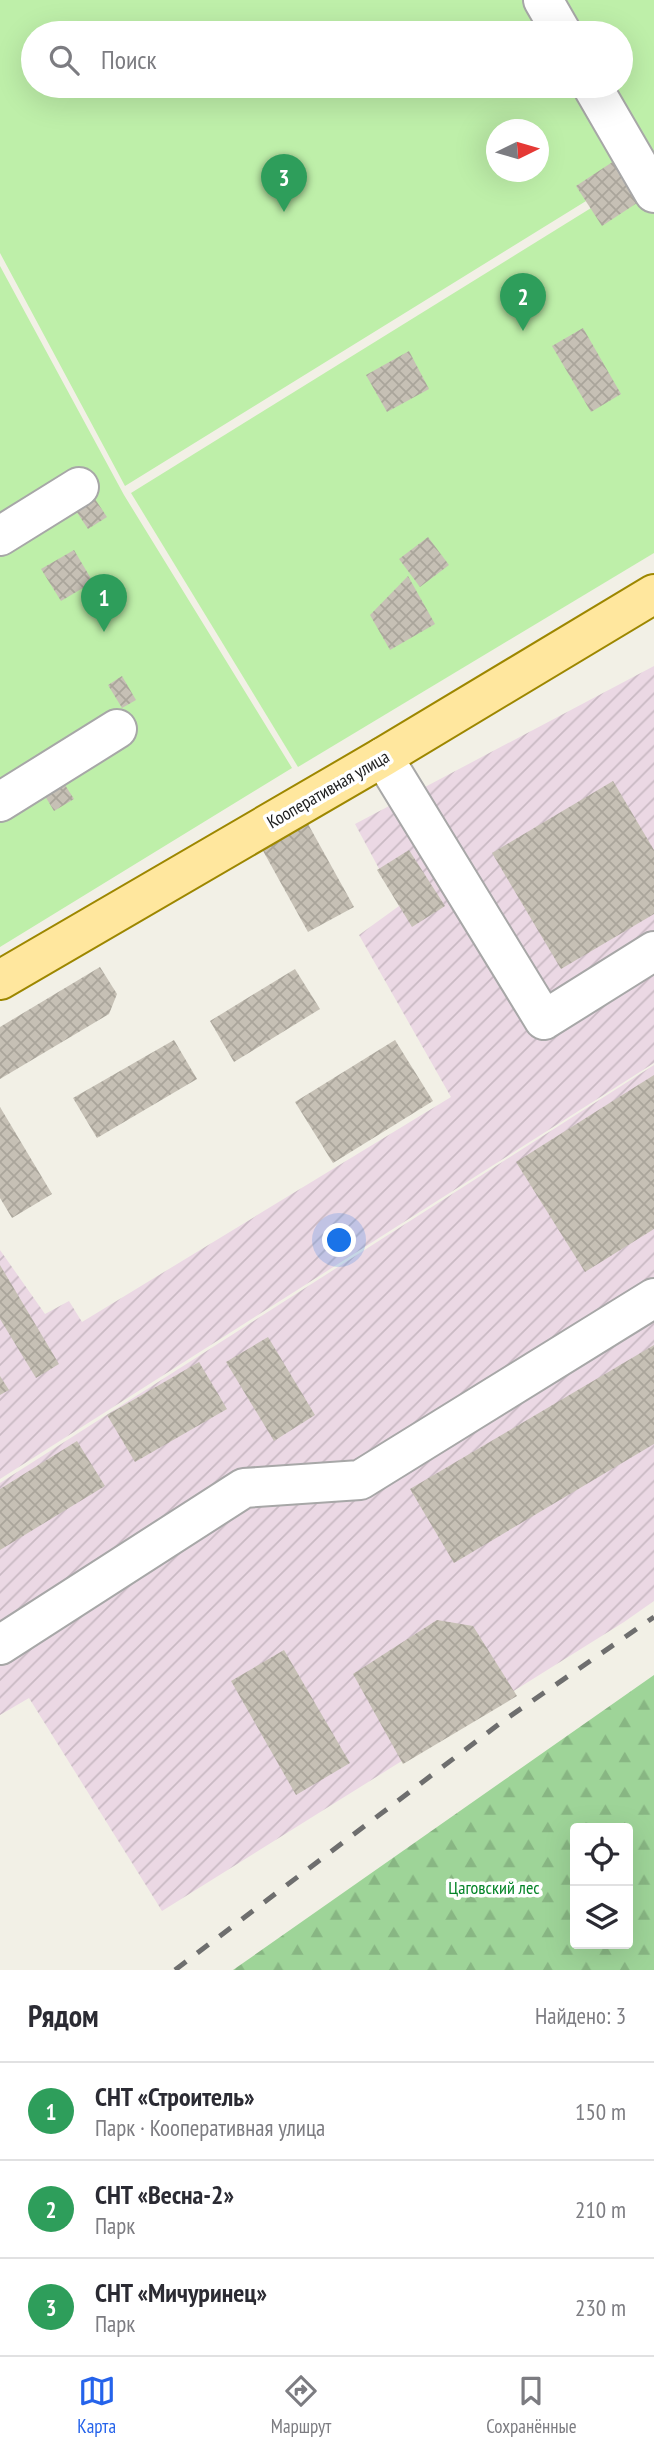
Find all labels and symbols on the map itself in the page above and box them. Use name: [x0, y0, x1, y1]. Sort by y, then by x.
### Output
north arrow: [486, 119, 549, 182]
pin: 3: [261, 154, 307, 212]
pin: 2: [500, 273, 546, 331]
pin: 1: [81, 574, 127, 632]
street label: Кооперативная улица: [263, 745, 393, 833]
your location: [322, 1223, 356, 1257]
park label: Цаговский лес: [448, 1876, 540, 1899]

